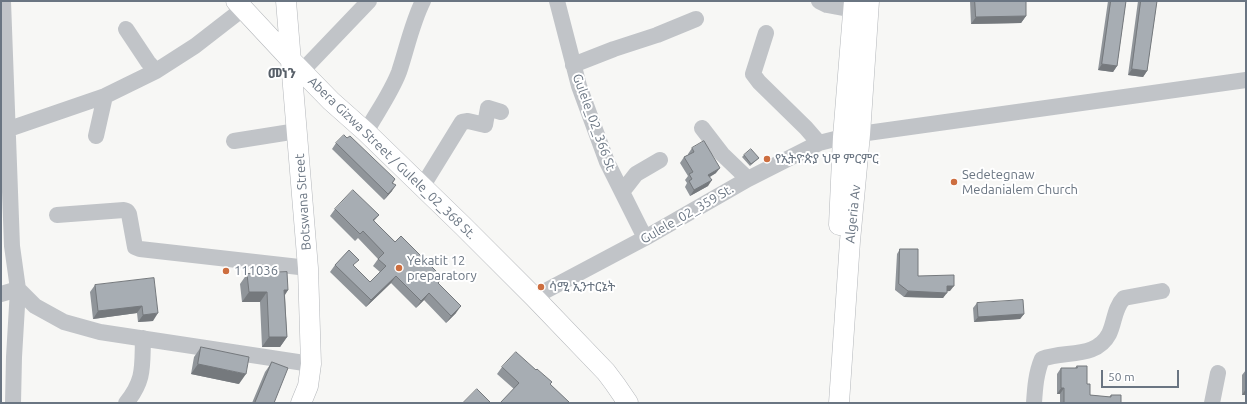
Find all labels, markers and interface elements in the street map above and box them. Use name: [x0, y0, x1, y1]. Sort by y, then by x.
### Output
district label: መነን: [268, 65, 296, 81]
street label: Gulele_02_366 St: [569, 72, 619, 172]
street label: Abera Gizwa Street / Gulele_02_368 St.: [305, 73, 479, 243]
place label: የኢትዮጵያ ህዋ ምርምር: [775, 151, 879, 167]
street label: Botswana Street: [292, 153, 314, 251]
marker: የኢትዮጵያ ህዋ ምርምር: [762, 154, 772, 164]
place label: Sedetegnaw Medanialem Church: [962, 167, 1078, 198]
marker: Sedetegnaw Medanialem Church: [949, 177, 959, 187]
street label: Gulele_02_359 St.: [638, 181, 736, 247]
street label: Algeria Av: [842, 184, 864, 244]
place label: Yekatit 12 preparatory: [407, 253, 477, 284]
place label: 111036: [234, 263, 278, 279]
marker: Yekatit 12 preparatory: [394, 263, 404, 273]
marker: 111036: [221, 266, 231, 276]
place label: ሳሚ ኢንተርኔት: [549, 279, 615, 295]
marker: ሳሚ ኢንተርኔት: [536, 282, 546, 292]
scale bar: [1103, 362, 1181, 388]
text: 50 m: [1108, 370, 1135, 383]

